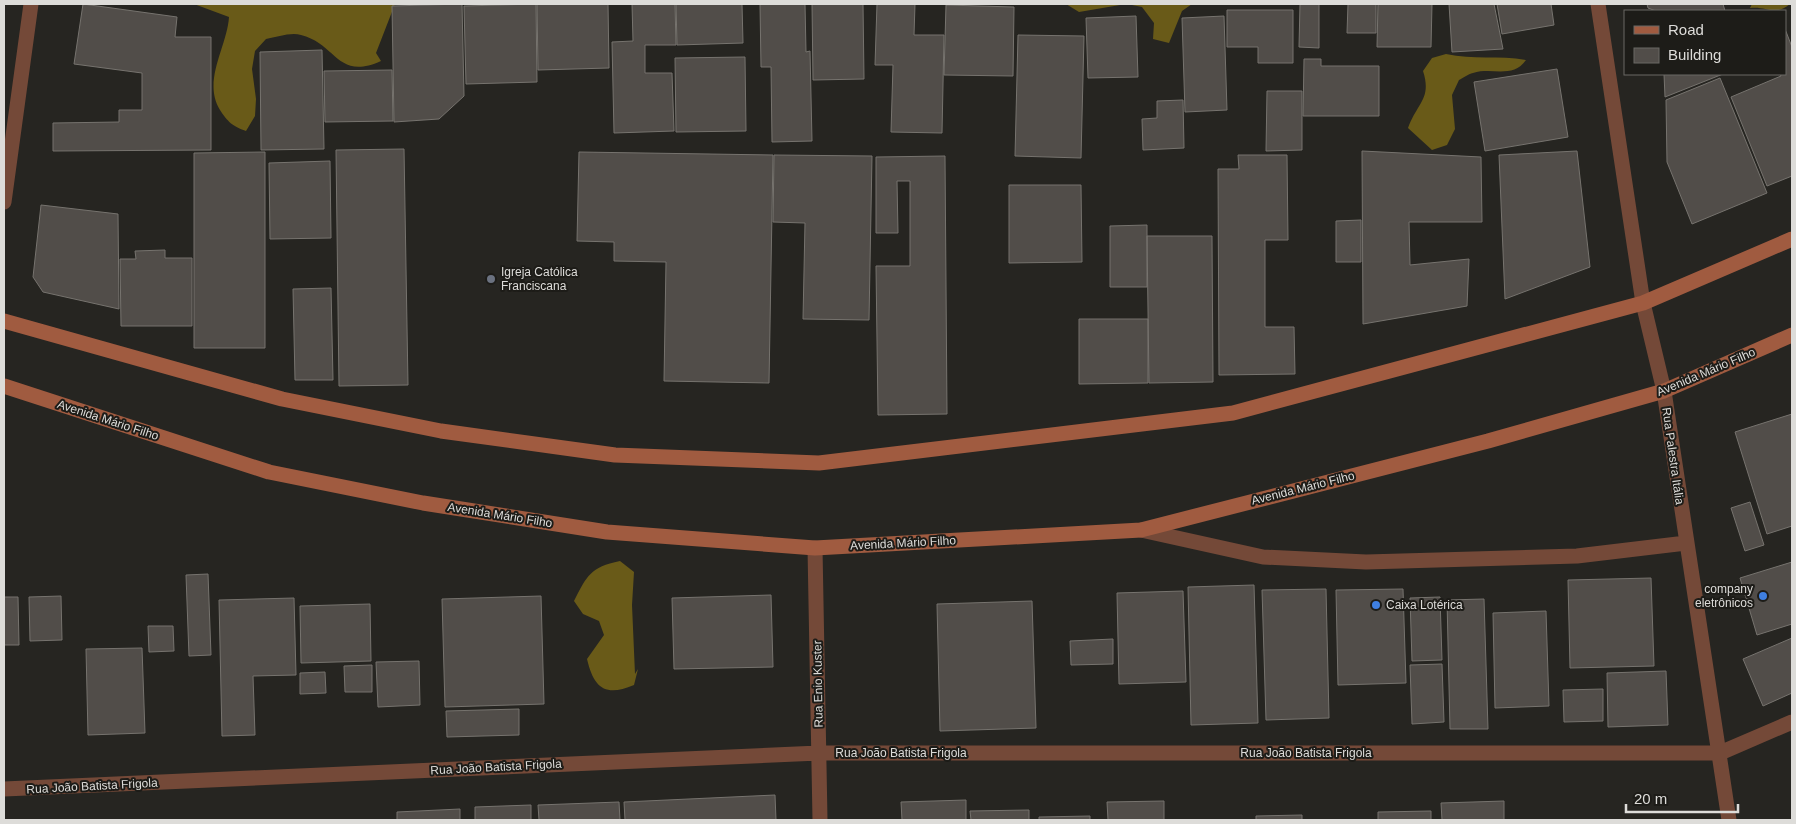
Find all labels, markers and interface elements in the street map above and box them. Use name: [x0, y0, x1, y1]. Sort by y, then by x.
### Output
legend: [1624, 10, 1786, 75]
text: Road: [1668, 21, 1704, 38]
text: Building: [1668, 46, 1721, 63]
place label: Igreja Católica Franciscana: [501, 265, 578, 293]
marker: Igreja Católica Franciscana: [485, 273, 497, 285]
street label: Avenida Mário Filho: [1655, 345, 1758, 399]
street label: Avenida Mário Filho: [56, 397, 161, 443]
street label: Rua Palestra Itália: [1659, 406, 1687, 506]
street label: Avenida Mário Filho: [1250, 468, 1356, 508]
street label: Avenida Mário Filho: [447, 500, 554, 530]
street label: Avenida Mário Filho: [850, 533, 957, 553]
place label: company eletrônicos: [1695, 582, 1753, 610]
marker: company eletrônicos: [1757, 590, 1769, 602]
place label: Caixa Lotérica: [1386, 598, 1463, 612]
marker: Caixa Lotérica: [1370, 599, 1382, 611]
street label: Rua Enio Kuster: [810, 640, 826, 728]
street label: Rua João Batista Frigola: [835, 746, 967, 760]
street label: Rua João Batista Frigola: [1240, 746, 1372, 760]
street label: Rua João Batista Frigola: [430, 757, 562, 777]
street label: Rua João Batista Frigola: [26, 776, 158, 796]
scale bar: [1626, 782, 1738, 814]
text: 20 m: [1634, 790, 1667, 807]

